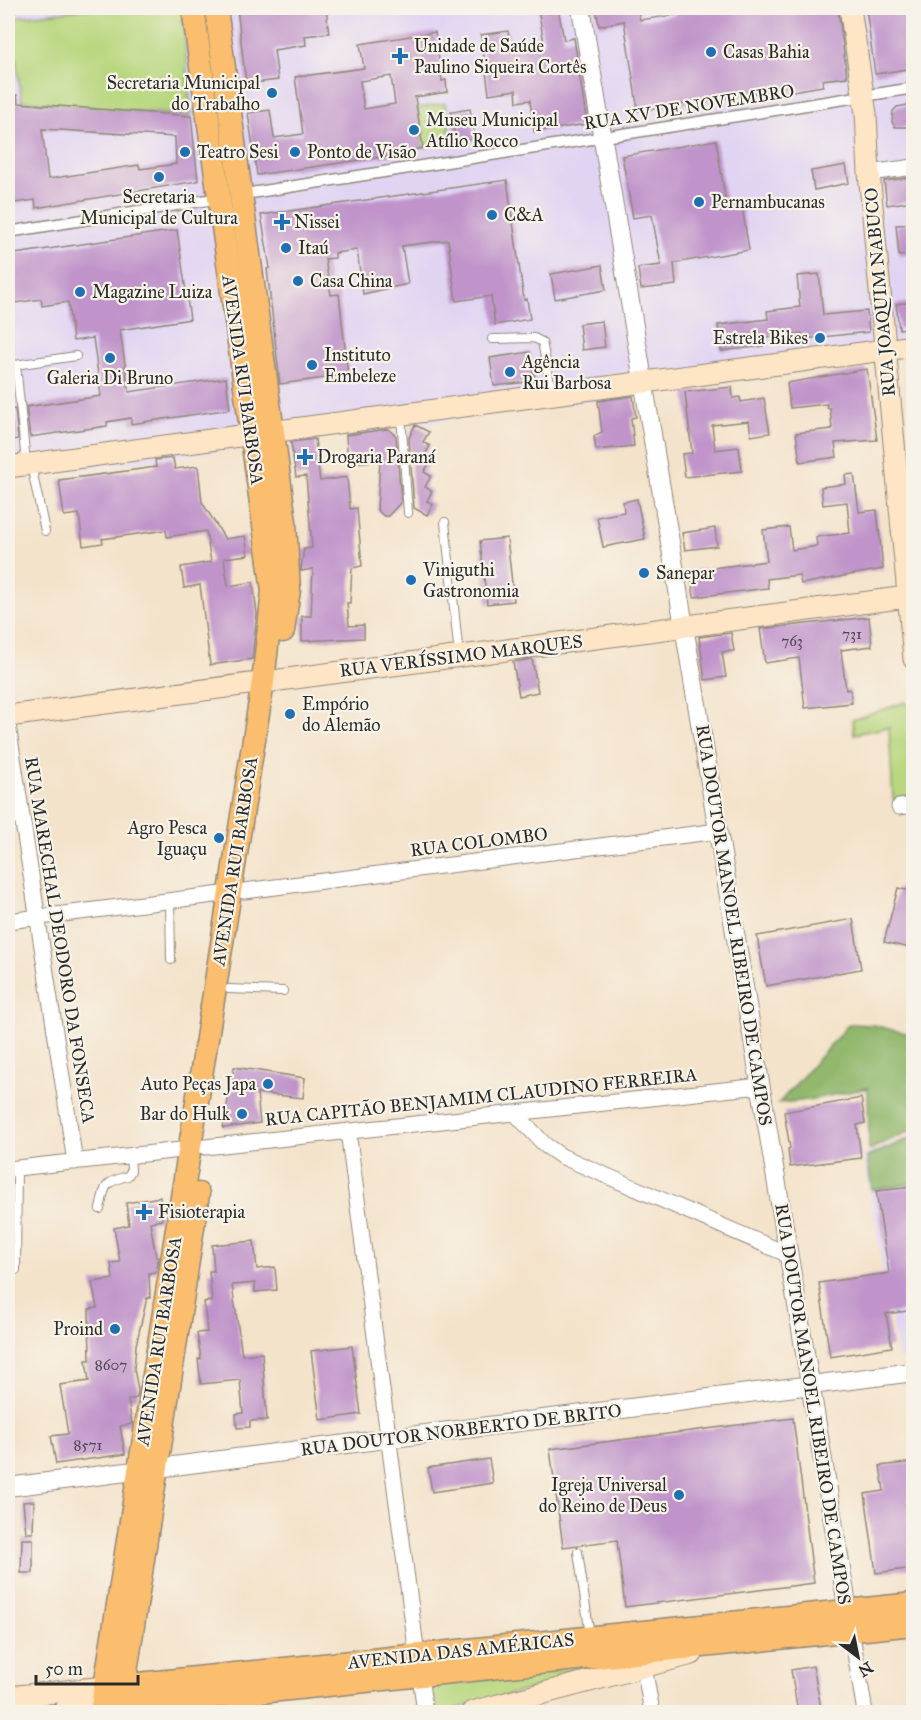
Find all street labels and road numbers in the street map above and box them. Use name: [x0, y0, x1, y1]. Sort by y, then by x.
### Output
street label: RUA XV DE NOVEMBRO: [582, 79, 796, 135]
street label: RUA JOAQUIM NABUCO: [860, 186, 901, 397]
street label: AVENIDA RUI BARBOSA: [217, 273, 269, 486]
street label: RUA VERÍSSIMO MARQUES: [338, 628, 584, 682]
street label: RUA DOUTOR MANOEL RIBEIRO DE CAMPOS: [691, 723, 777, 1127]
street label: RUA MARECHAL DEODORO DA FONSECA: [20, 755, 100, 1125]
street label: AVENIDA RUI BARBOSA: [207, 755, 262, 968]
street label: RUA COLOMBO: [409, 823, 549, 861]
street label: RUA CAPITÃO BENJAMIM CLAUDINO FERREIRA: [264, 1063, 698, 1132]
street label: RUA DOUTOR MANOEL RIBEIRO DE CAMPOS: [770, 1202, 856, 1606]
street label: AVENIDA RUI BARBOSA: [131, 1235, 186, 1448]
street label: RUA DOUTOR NORBERTO DE BRITO: [299, 1399, 623, 1461]
street label: AVENIDA DAS AMÉRICAS: [345, 1626, 575, 1674]

